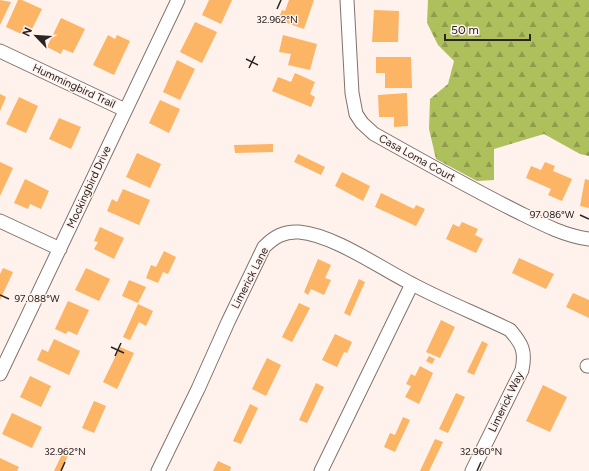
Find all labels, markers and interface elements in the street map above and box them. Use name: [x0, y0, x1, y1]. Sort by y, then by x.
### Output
text: 32.962°N: [256, 13, 298, 26]
north arrow: [16, 16, 56, 56]
scale bar: [445, 16, 530, 42]
text: 50 m: [451, 23, 479, 37]
text: N: [20, 25, 35, 39]
street label: Hummingbird Trail: [30, 61, 118, 111]
street label: Casa Loma Court: [377, 132, 457, 184]
street label: Mockingbird Drive: [64, 144, 114, 230]
text: 97.086°W: [530, 208, 575, 221]
street label: Limerick Lane: [229, 245, 271, 311]
text: 97.088°W: [14, 292, 60, 305]
street label: Limerick Way: [486, 370, 526, 434]
text: 32.962°N: [44, 445, 86, 458]
text: 32.960°N: [460, 445, 502, 458]

